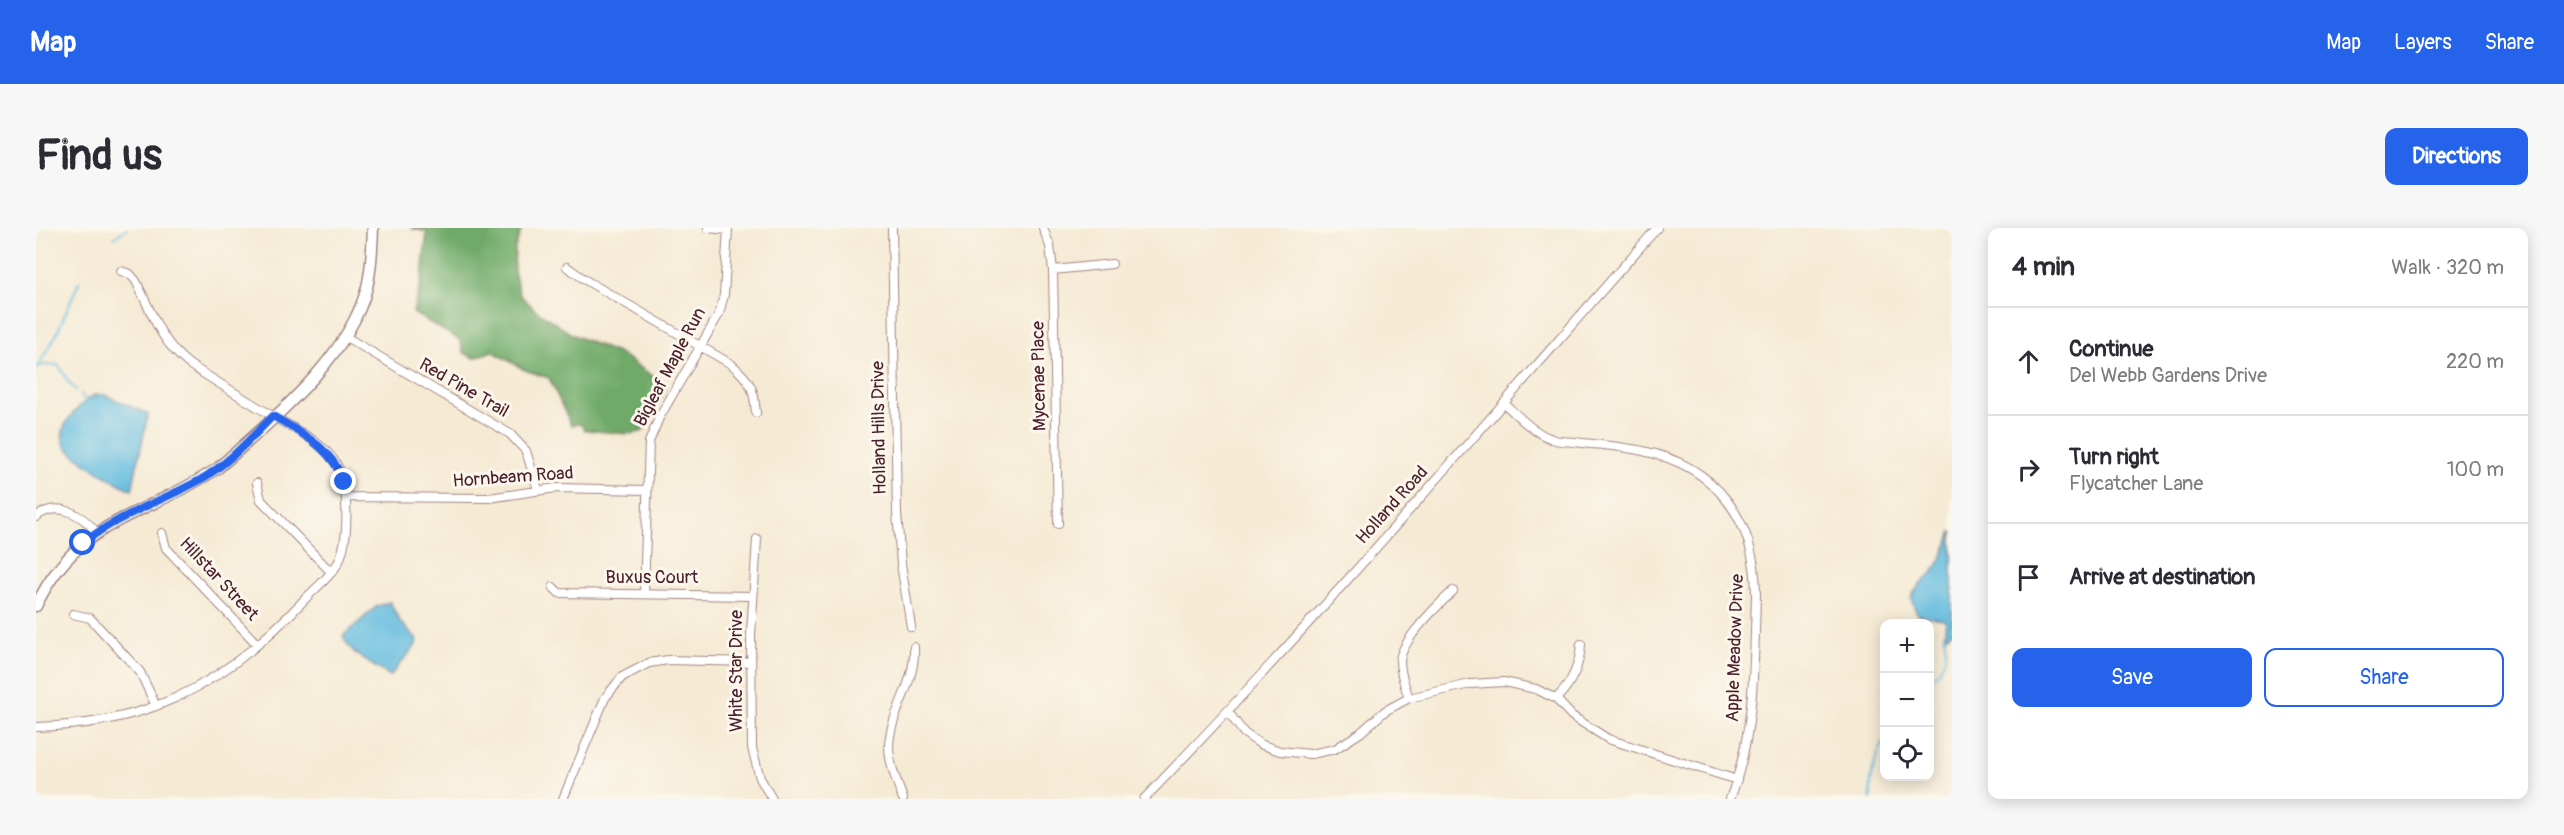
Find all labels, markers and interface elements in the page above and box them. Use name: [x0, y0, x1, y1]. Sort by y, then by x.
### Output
text: Map: [30, 25, 76, 60]
text: Map: [2326, 29, 2361, 56]
text: Layers: [2394, 29, 2452, 56]
text: Share: [2485, 29, 2534, 56]
button: Directions: [2385, 128, 2528, 185]
text: Find us: [36, 130, 162, 182]
text: 4 min: [2012, 251, 2075, 283]
text: Walk · 320 m: [2391, 255, 2504, 280]
street label: Bigleaf Maple Run: [629, 303, 711, 431]
street label: Mycenae Place: [1027, 321, 1051, 431]
text: Continue: [2069, 335, 2153, 363]
icon: ahead: [2012, 345, 2045, 378]
text: 220 m: [2446, 349, 2504, 374]
street label: Red Pine Trail: [415, 353, 513, 423]
street label: Holland Hills Drive: [866, 361, 892, 495]
text: Del Webb Gardens Drive: [2069, 363, 2267, 388]
text: Turn right: [2069, 443, 2159, 471]
icon: right: [2012, 453, 2045, 486]
text: 100 m: [2447, 457, 2504, 482]
street label: Hornbeam Road: [452, 461, 574, 493]
street label: Holland Road: [1351, 461, 1433, 549]
route end: [330, 468, 356, 494]
text: Flycatcher Lane: [2069, 471, 2203, 496]
route start: [69, 529, 95, 555]
street label: Hillstar Street: [174, 532, 264, 626]
icon: arrive: [2012, 561, 2045, 594]
text: Arrive at destination: [2069, 563, 2255, 591]
street label: Buxus Court: [606, 566, 699, 589]
street label: Apple Meadow Drive: [1721, 573, 1749, 723]
street label: White Star Drive: [725, 610, 748, 732]
map controls: [1880, 619, 1934, 781]
button: +: [1880, 619, 1934, 673]
button: Save: [2012, 648, 2252, 707]
button: Share: [2264, 648, 2504, 707]
button: −: [1880, 673, 1934, 727]
button: locate: [1880, 727, 1934, 781]

